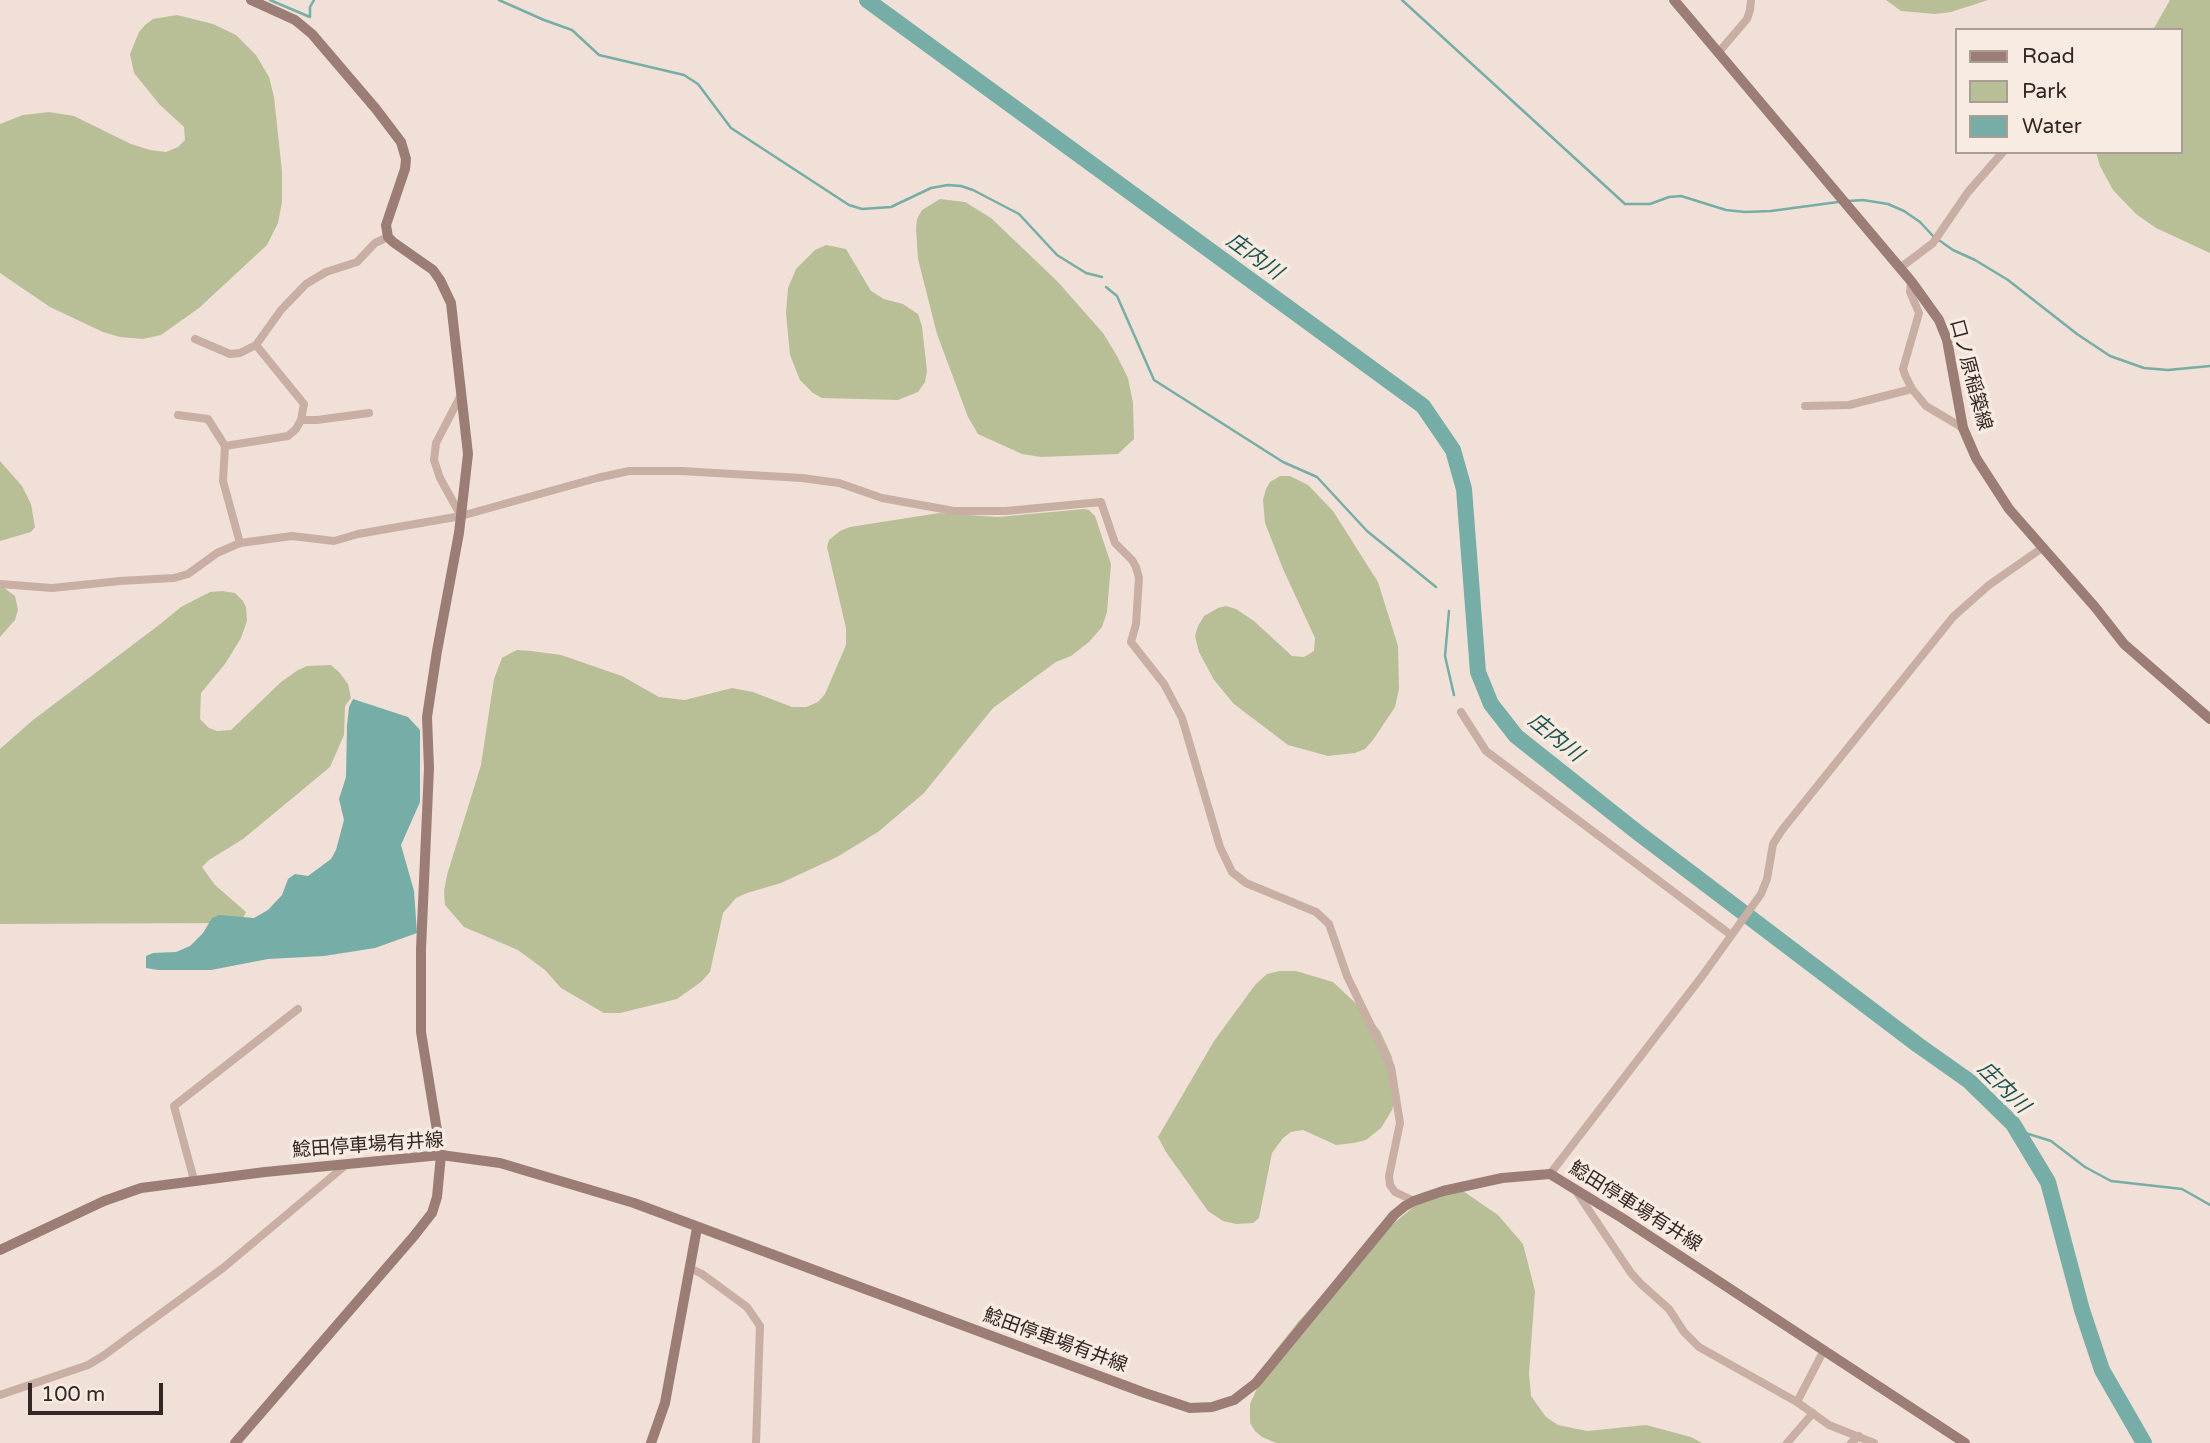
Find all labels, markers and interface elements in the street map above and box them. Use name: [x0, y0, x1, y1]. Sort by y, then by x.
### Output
legend: [1954, 28, 2182, 154]
text: Road: [2022, 44, 2075, 69]
text: Park: [2022, 79, 2067, 104]
text: Water: [2022, 114, 2082, 139]
water label: 庄内川: [1221, 228, 1287, 286]
street label: 口ノ原稲築線: [1944, 317, 1996, 433]
water label: 庄内川: [1523, 708, 1587, 768]
water label: 庄内川: [1972, 1057, 2034, 1119]
street label: 鯰田停車場有井線: [291, 1129, 445, 1163]
street label: 鯰田停車場有井線: [1565, 1157, 1705, 1257]
street label: 鯰田停車場有井線: [980, 1304, 1130, 1378]
scale bar: [32, 1370, 166, 1414]
text: 100 m: [41, 1382, 105, 1407]

